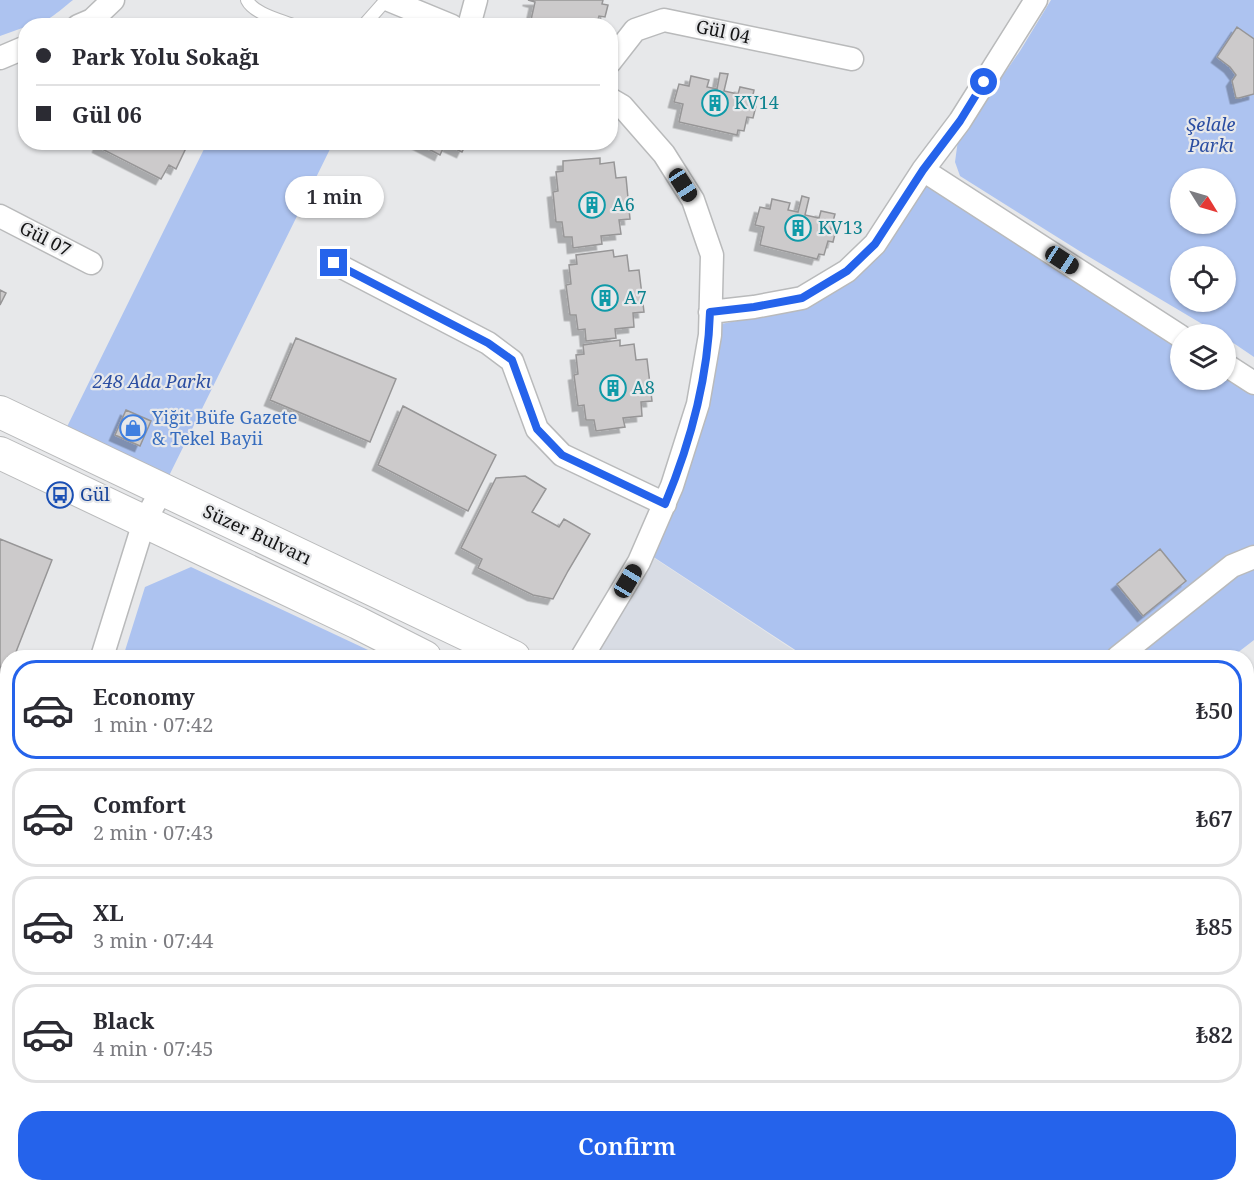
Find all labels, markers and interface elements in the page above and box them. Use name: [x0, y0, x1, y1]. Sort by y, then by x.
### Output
street label: Gül 04: [694, 14, 752, 48]
text: Park Yolu Sokağı: [72, 41, 259, 71]
route start: [970, 68, 997, 95]
building icon: KV14: [700, 88, 730, 118]
place label: KV14: [734, 90, 779, 114]
text: Gül 06: [72, 99, 142, 129]
park label: Şelale Parkı: [1187, 112, 1236, 157]
car: [666, 165, 700, 205]
north arrow: [1170, 168, 1236, 234]
map controls: [1170, 168, 1236, 390]
callout: 1 min: [284, 176, 384, 218]
text: 1 min: [307, 183, 362, 210]
building icon: A6: [577, 190, 607, 220]
place label: A6: [612, 192, 635, 216]
building icon: KV13: [783, 213, 813, 243]
street label: Gül 07: [16, 215, 75, 261]
place label: KV13: [818, 215, 863, 239]
car: [1042, 243, 1082, 277]
button: locate: [1170, 246, 1236, 312]
route end: [320, 249, 347, 276]
building icon: A7: [590, 283, 620, 313]
place label: A7: [624, 285, 647, 309]
button: layers: [1170, 324, 1236, 390]
park label: 248 Ada Parkı: [92, 369, 212, 393]
building icon: A8: [598, 373, 628, 403]
place label: A8: [632, 375, 655, 399]
place label: Yiğit Büfe Gazete & Tekel Bayii: [151, 405, 297, 450]
shop icon: Yiğit Büfe Gazete & Tekel Bayii: [118, 413, 148, 443]
bus stop icon: Gül: [45, 480, 75, 510]
place label: Gül: [80, 482, 110, 506]
street label: Süzer Bulvarı: [199, 499, 316, 570]
car: [611, 561, 645, 601]
text: Economy: [93, 681, 195, 711]
icon: car: [21, 683, 75, 737]
text: ₺50: [1196, 695, 1233, 725]
text: 1 min · 07:42: [93, 711, 213, 738]
text: Comfort: [93, 789, 186, 819]
icon: car: [21, 791, 75, 845]
text: ₺67: [1196, 803, 1233, 833]
text: 2 min · 07:43: [93, 819, 213, 846]
text: XL: [93, 897, 124, 927]
icon: car: [21, 899, 75, 953]
text: ₺85: [1196, 911, 1233, 941]
text: 3 min · 07:44: [93, 927, 213, 954]
text: Black: [93, 1005, 154, 1035]
icon: car: [21, 1007, 75, 1061]
text: ₺82: [1196, 1019, 1233, 1049]
text: 4 min · 07:45: [93, 1035, 213, 1062]
button: Confirm: [18, 1111, 1236, 1180]

